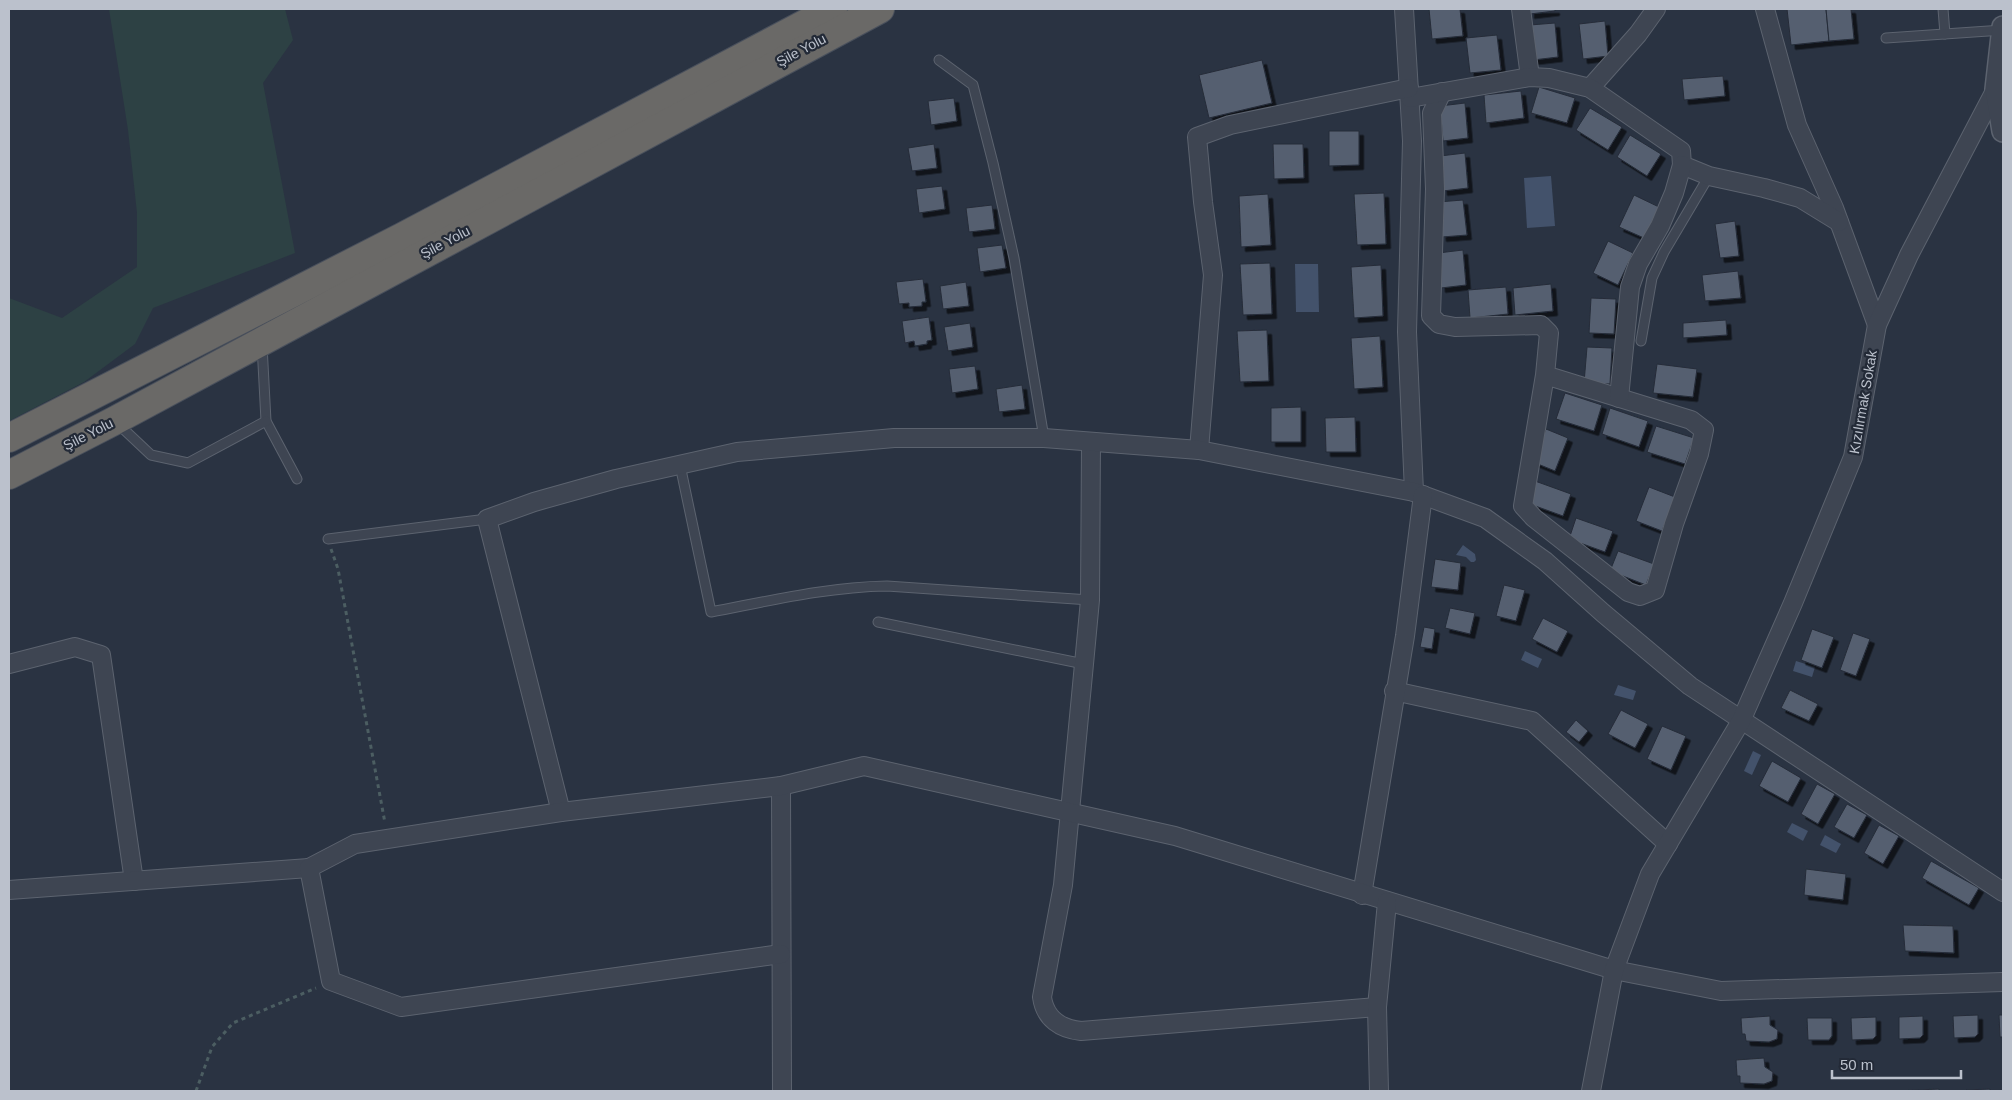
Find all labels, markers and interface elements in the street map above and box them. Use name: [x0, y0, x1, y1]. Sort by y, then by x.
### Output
street label: Şile Yolu: [774, 30, 828, 70]
street label: Şile Yolu: [418, 222, 472, 262]
street label: Kızılırmak Sokak: [1846, 348, 1880, 455]
street label: Şile Yolu: [60, 415, 116, 453]
scale bar: [1832, 1048, 1961, 1080]
text: 50 m: [1840, 1056, 1873, 1073]

